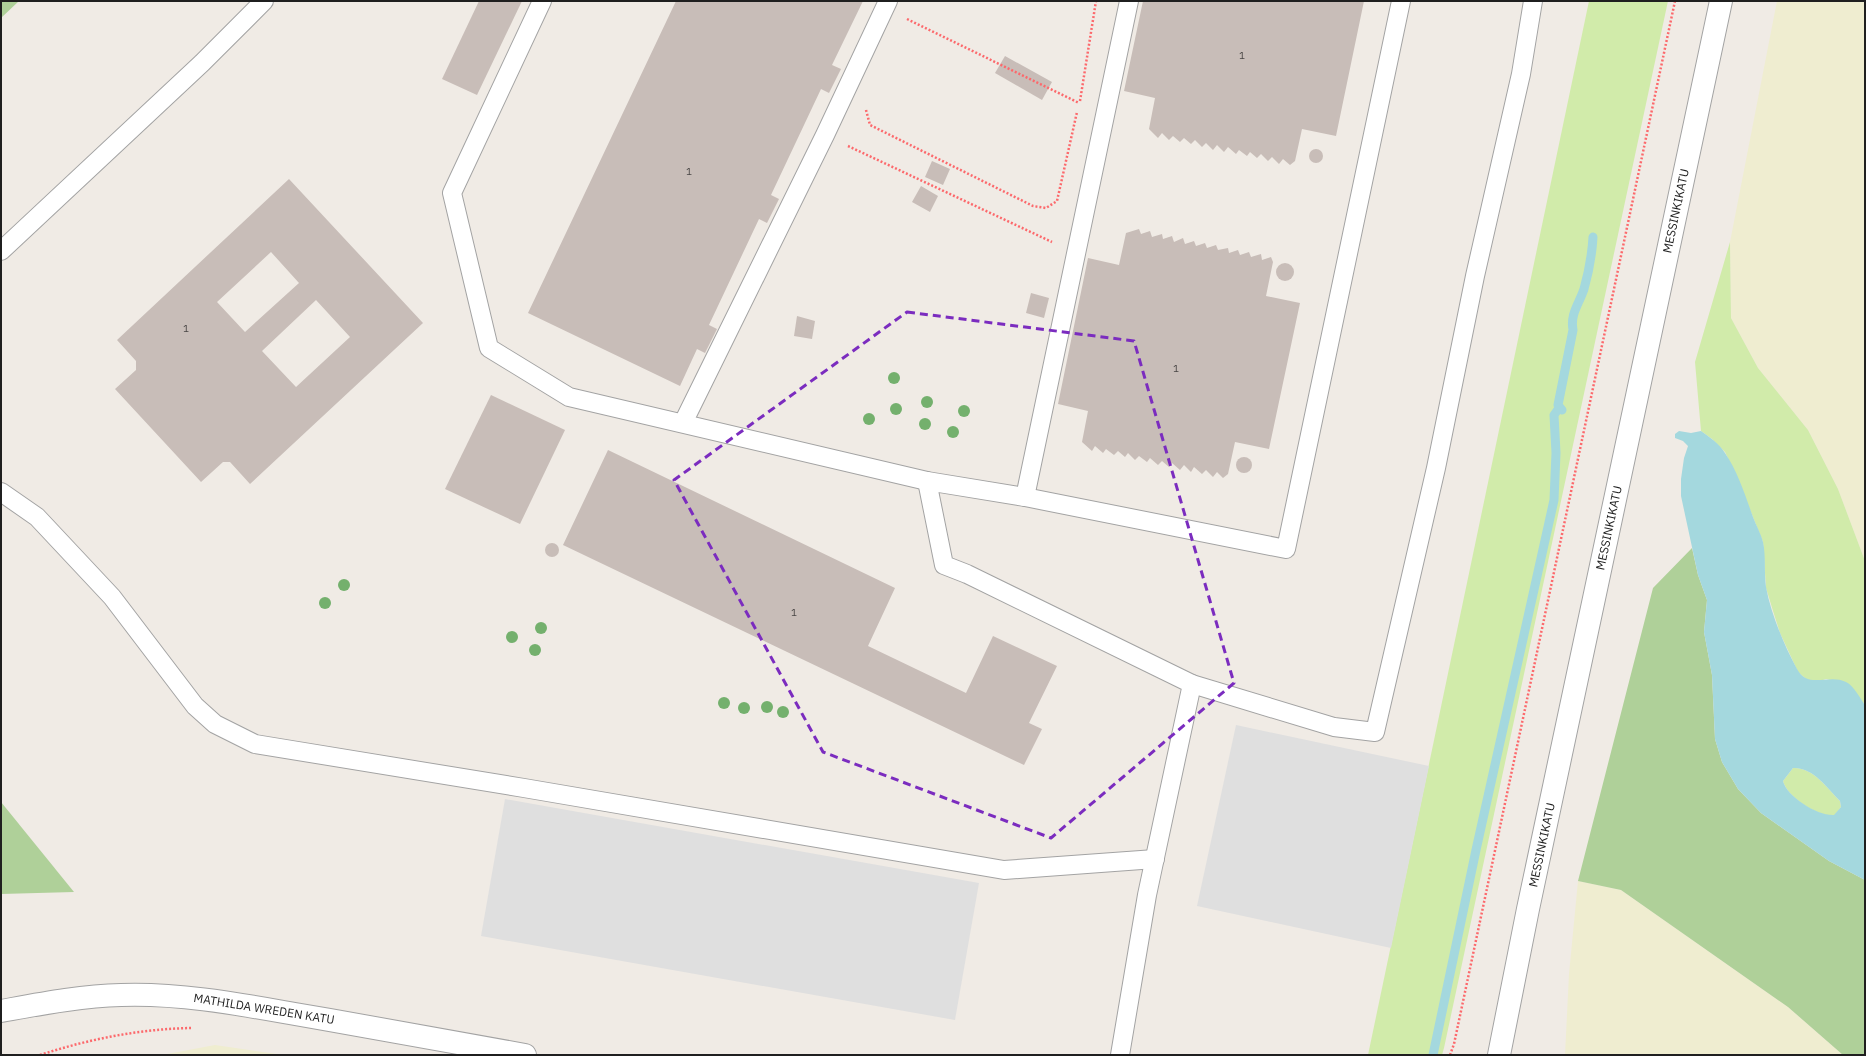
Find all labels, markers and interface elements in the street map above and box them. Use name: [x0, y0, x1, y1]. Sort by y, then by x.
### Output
house number: 1: [1239, 49, 1245, 62]
house number: 1: [686, 165, 692, 178]
street label: MESSINKIKATU: [1659, 167, 1692, 254]
house number: 1: [183, 322, 189, 335]
house number: 1: [1173, 362, 1179, 375]
street label: MESSINKIKATU: [1592, 484, 1625, 571]
house number: 1: [791, 606, 797, 619]
street label: MESSINKIKATU: [1525, 801, 1558, 888]
street label: MATHILDA WREDEN KATU: [193, 990, 336, 1027]

